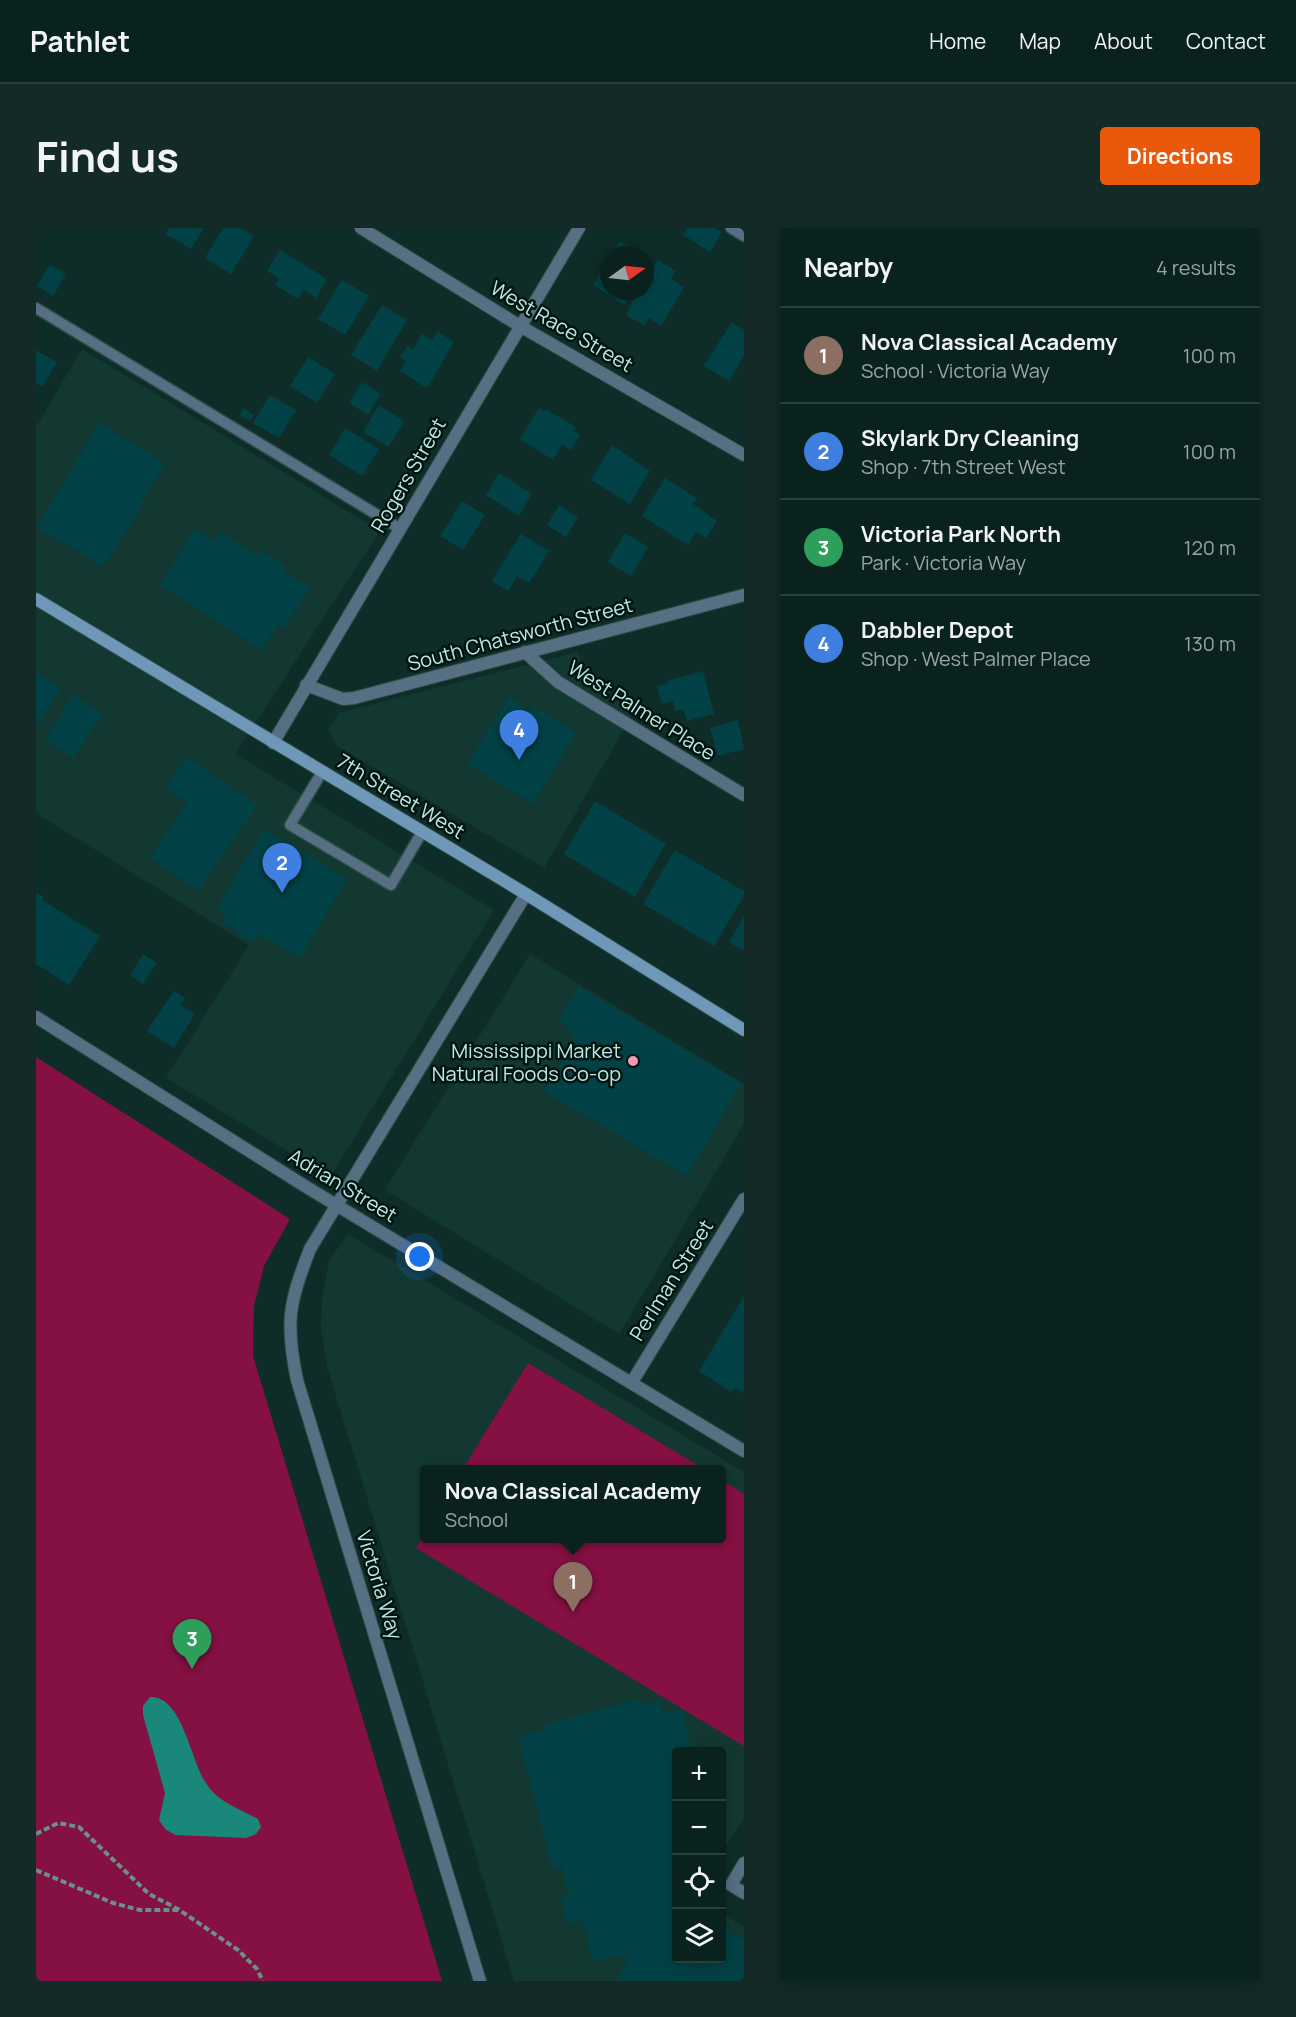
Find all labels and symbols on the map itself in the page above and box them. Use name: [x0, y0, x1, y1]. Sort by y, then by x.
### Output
north arrow: [600, 246, 654, 300]
street label: West Race Street: [486, 274, 638, 378]
street label: Rogers Street: [364, 413, 452, 537]
street label: South Chatsworth Street: [404, 591, 636, 677]
street label: West Palmer Place: [563, 654, 721, 766]
pin: 4: [500, 710, 538, 760]
street label: 7th Street West: [332, 747, 470, 845]
pin: 2: [262, 844, 302, 893]
place label: Mississippi Market Natural Foods Co-op: [432, 1037, 621, 1087]
marker: Mississippi Market Natural Foods Co-op: [626, 1054, 640, 1068]
street label: Adrian Street: [284, 1142, 402, 1228]
street label: Perlman Street: [623, 1214, 719, 1346]
your location: [405, 1242, 434, 1271]
street label: Victoria Way: [351, 1527, 410, 1643]
pin: 1: [554, 1562, 592, 1612]
pin: 3: [172, 1620, 212, 1669]

